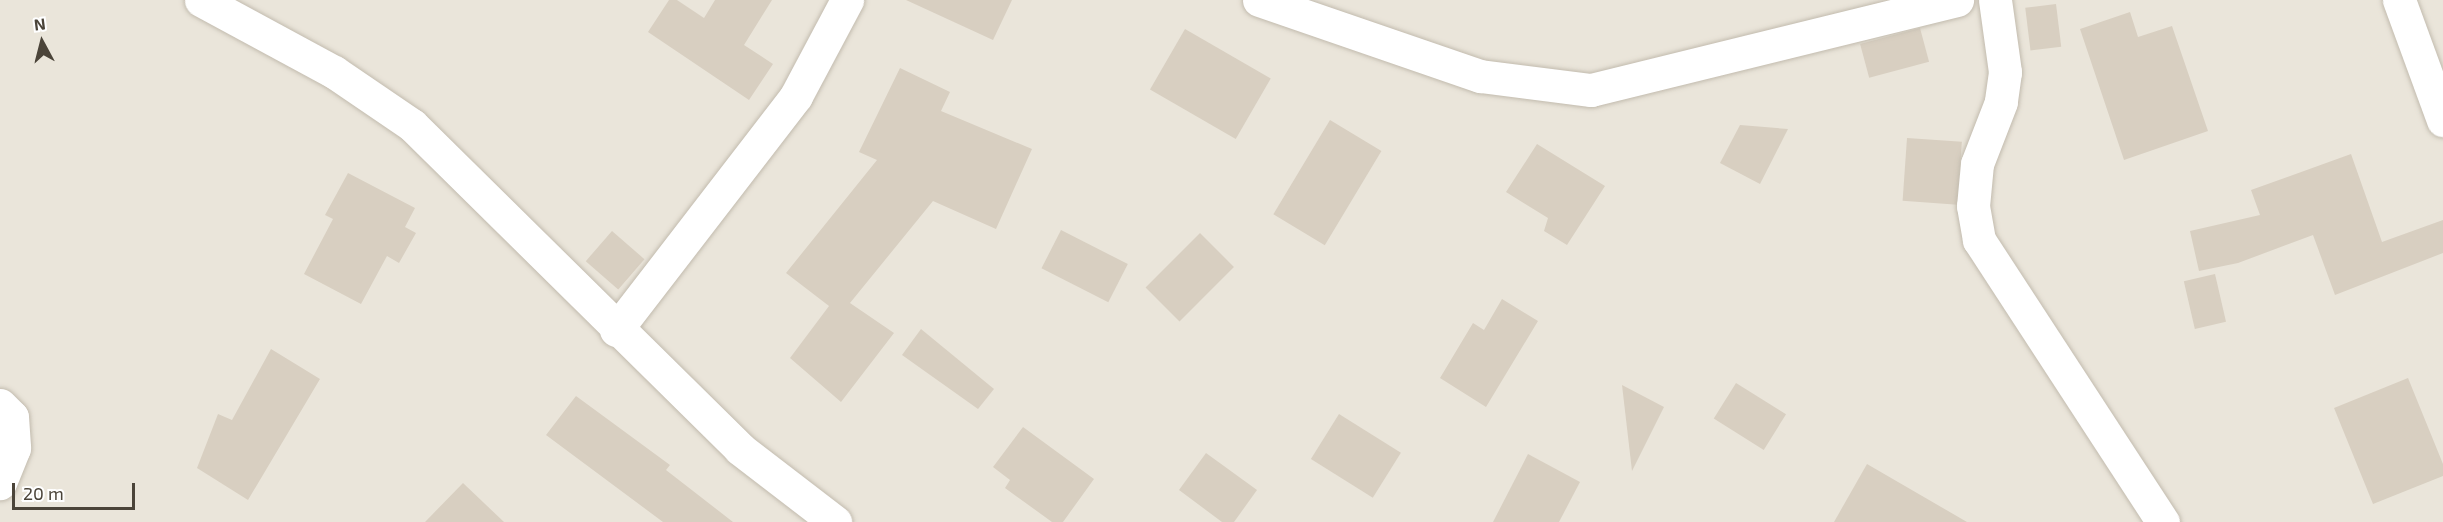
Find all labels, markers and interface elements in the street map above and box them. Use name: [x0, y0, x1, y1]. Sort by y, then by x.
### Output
north arrow: [12, 12, 72, 72]
text: N: [33, 14, 47, 34]
scale bar: [15, 471, 138, 509]
text: 20 m: [23, 482, 64, 504]

